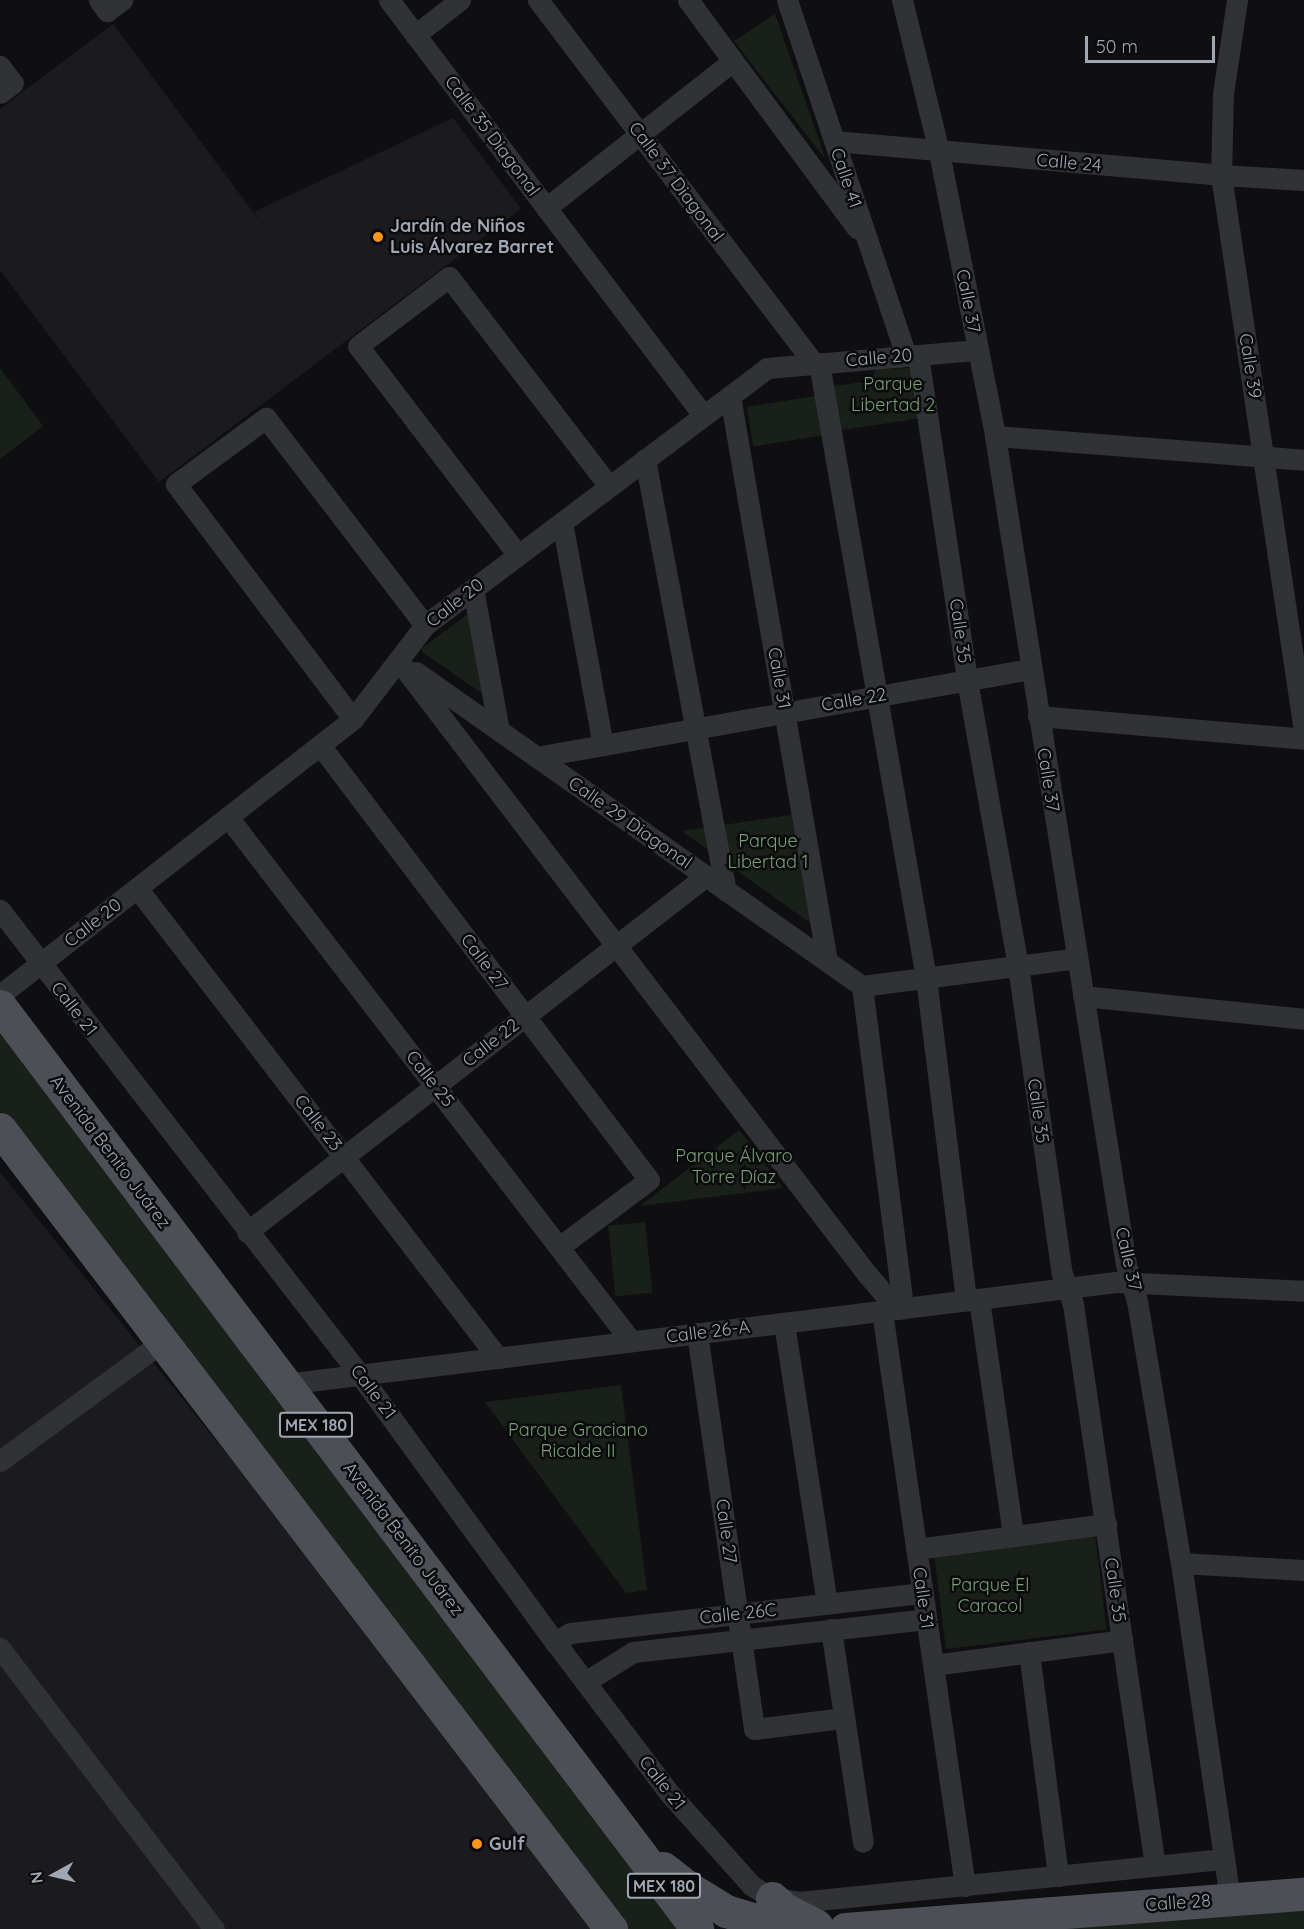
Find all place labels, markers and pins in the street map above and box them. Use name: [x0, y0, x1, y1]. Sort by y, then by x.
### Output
place label: Jardín de Niños Luis Álvarez Barret: [390, 216, 554, 258]
marker: Jardín de Niños Luis Álvarez Barret: [371, 230, 385, 244]
place label: Gulf: [489, 1833, 525, 1855]
marker: Gulf: [470, 1837, 484, 1851]

